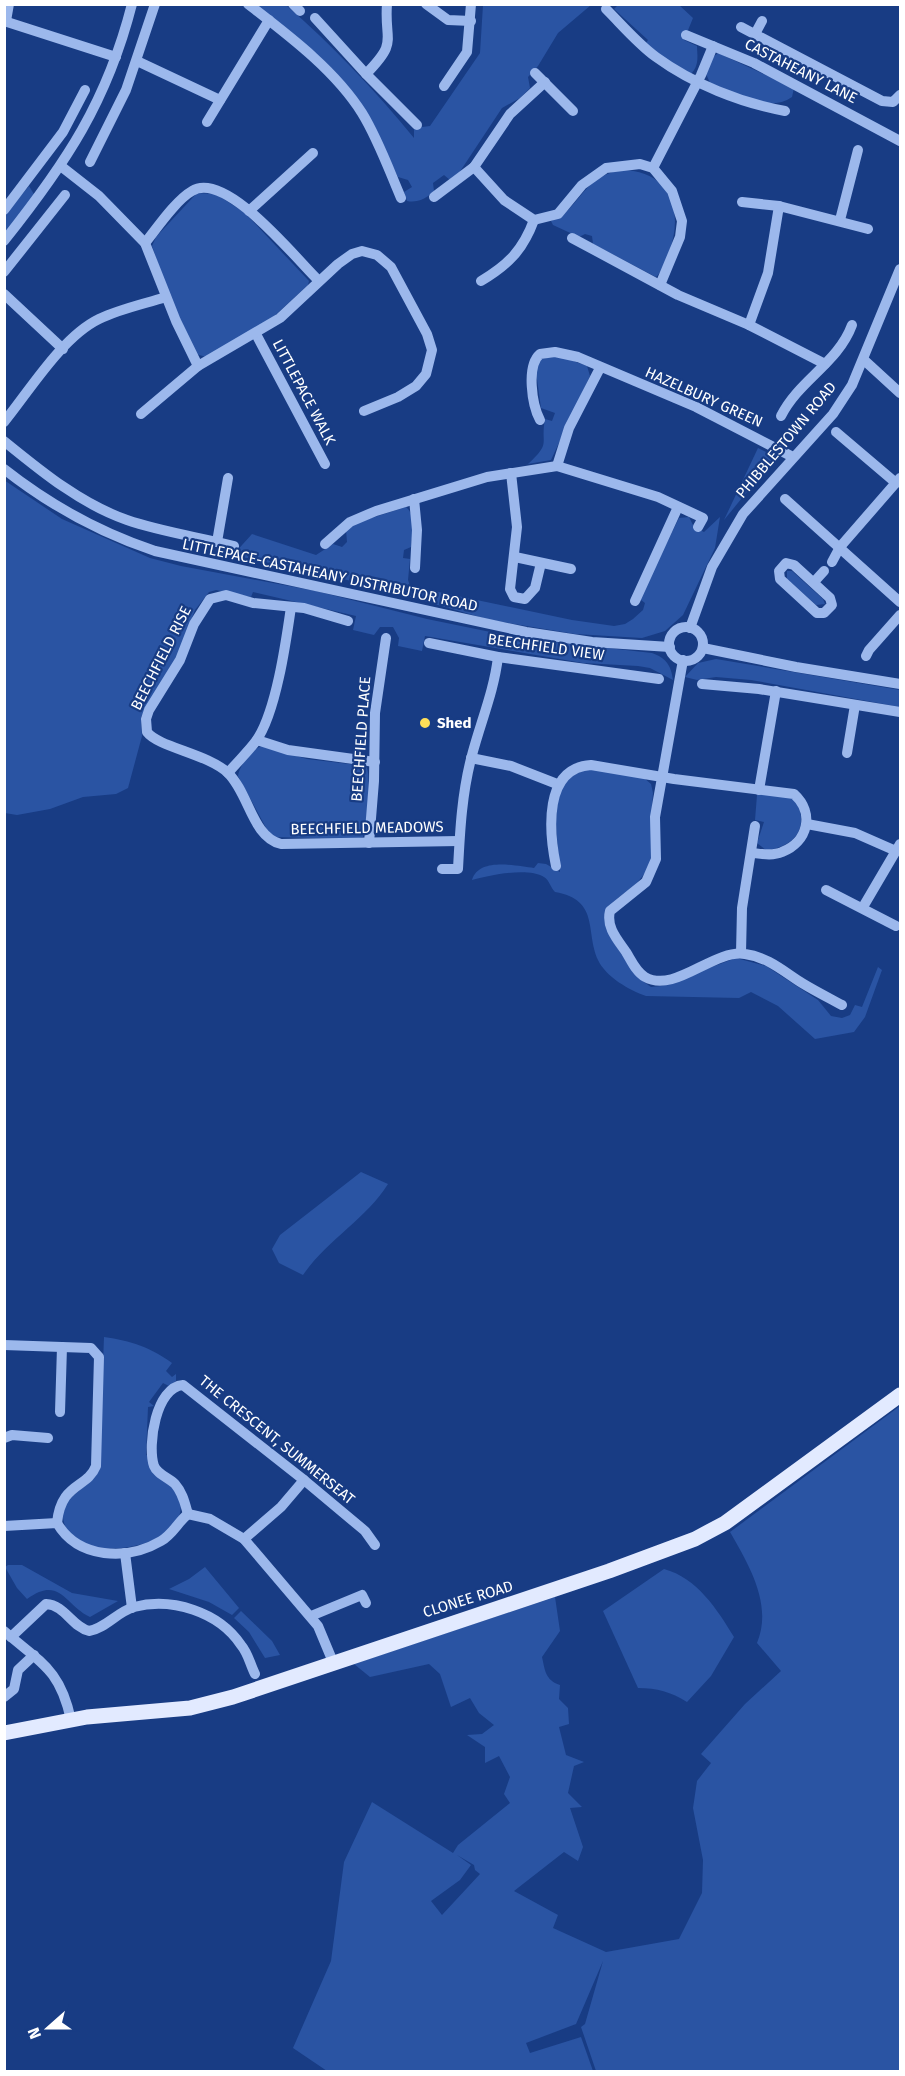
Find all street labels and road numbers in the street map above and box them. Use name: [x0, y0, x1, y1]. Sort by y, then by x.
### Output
street label: CASTAHEANY LANE: [742, 35, 860, 107]
street label: LITTLEPACE WALK: [269, 336, 339, 448]
street label: HAZELBURY GREEN: [642, 363, 766, 431]
street label: PHIBBLESTOWN ROAD: [732, 378, 840, 502]
street label: LITTLEPACE-CASTAHEANY DISTRIBUTOR ROAD: [181, 535, 479, 615]
street label: BEECHFIELD RISE: [127, 603, 195, 713]
street label: BEECHFIELD VIEW: [486, 630, 606, 664]
street label: BEECHFIELD PLACE: [348, 676, 374, 802]
street label: BEECHFIELD MEADOWS: [290, 818, 444, 838]
street label: THE CRESCENT, SUMMERSEAT: [196, 1372, 359, 1508]
street label: CLONEE ROAD: [421, 1577, 515, 1621]

